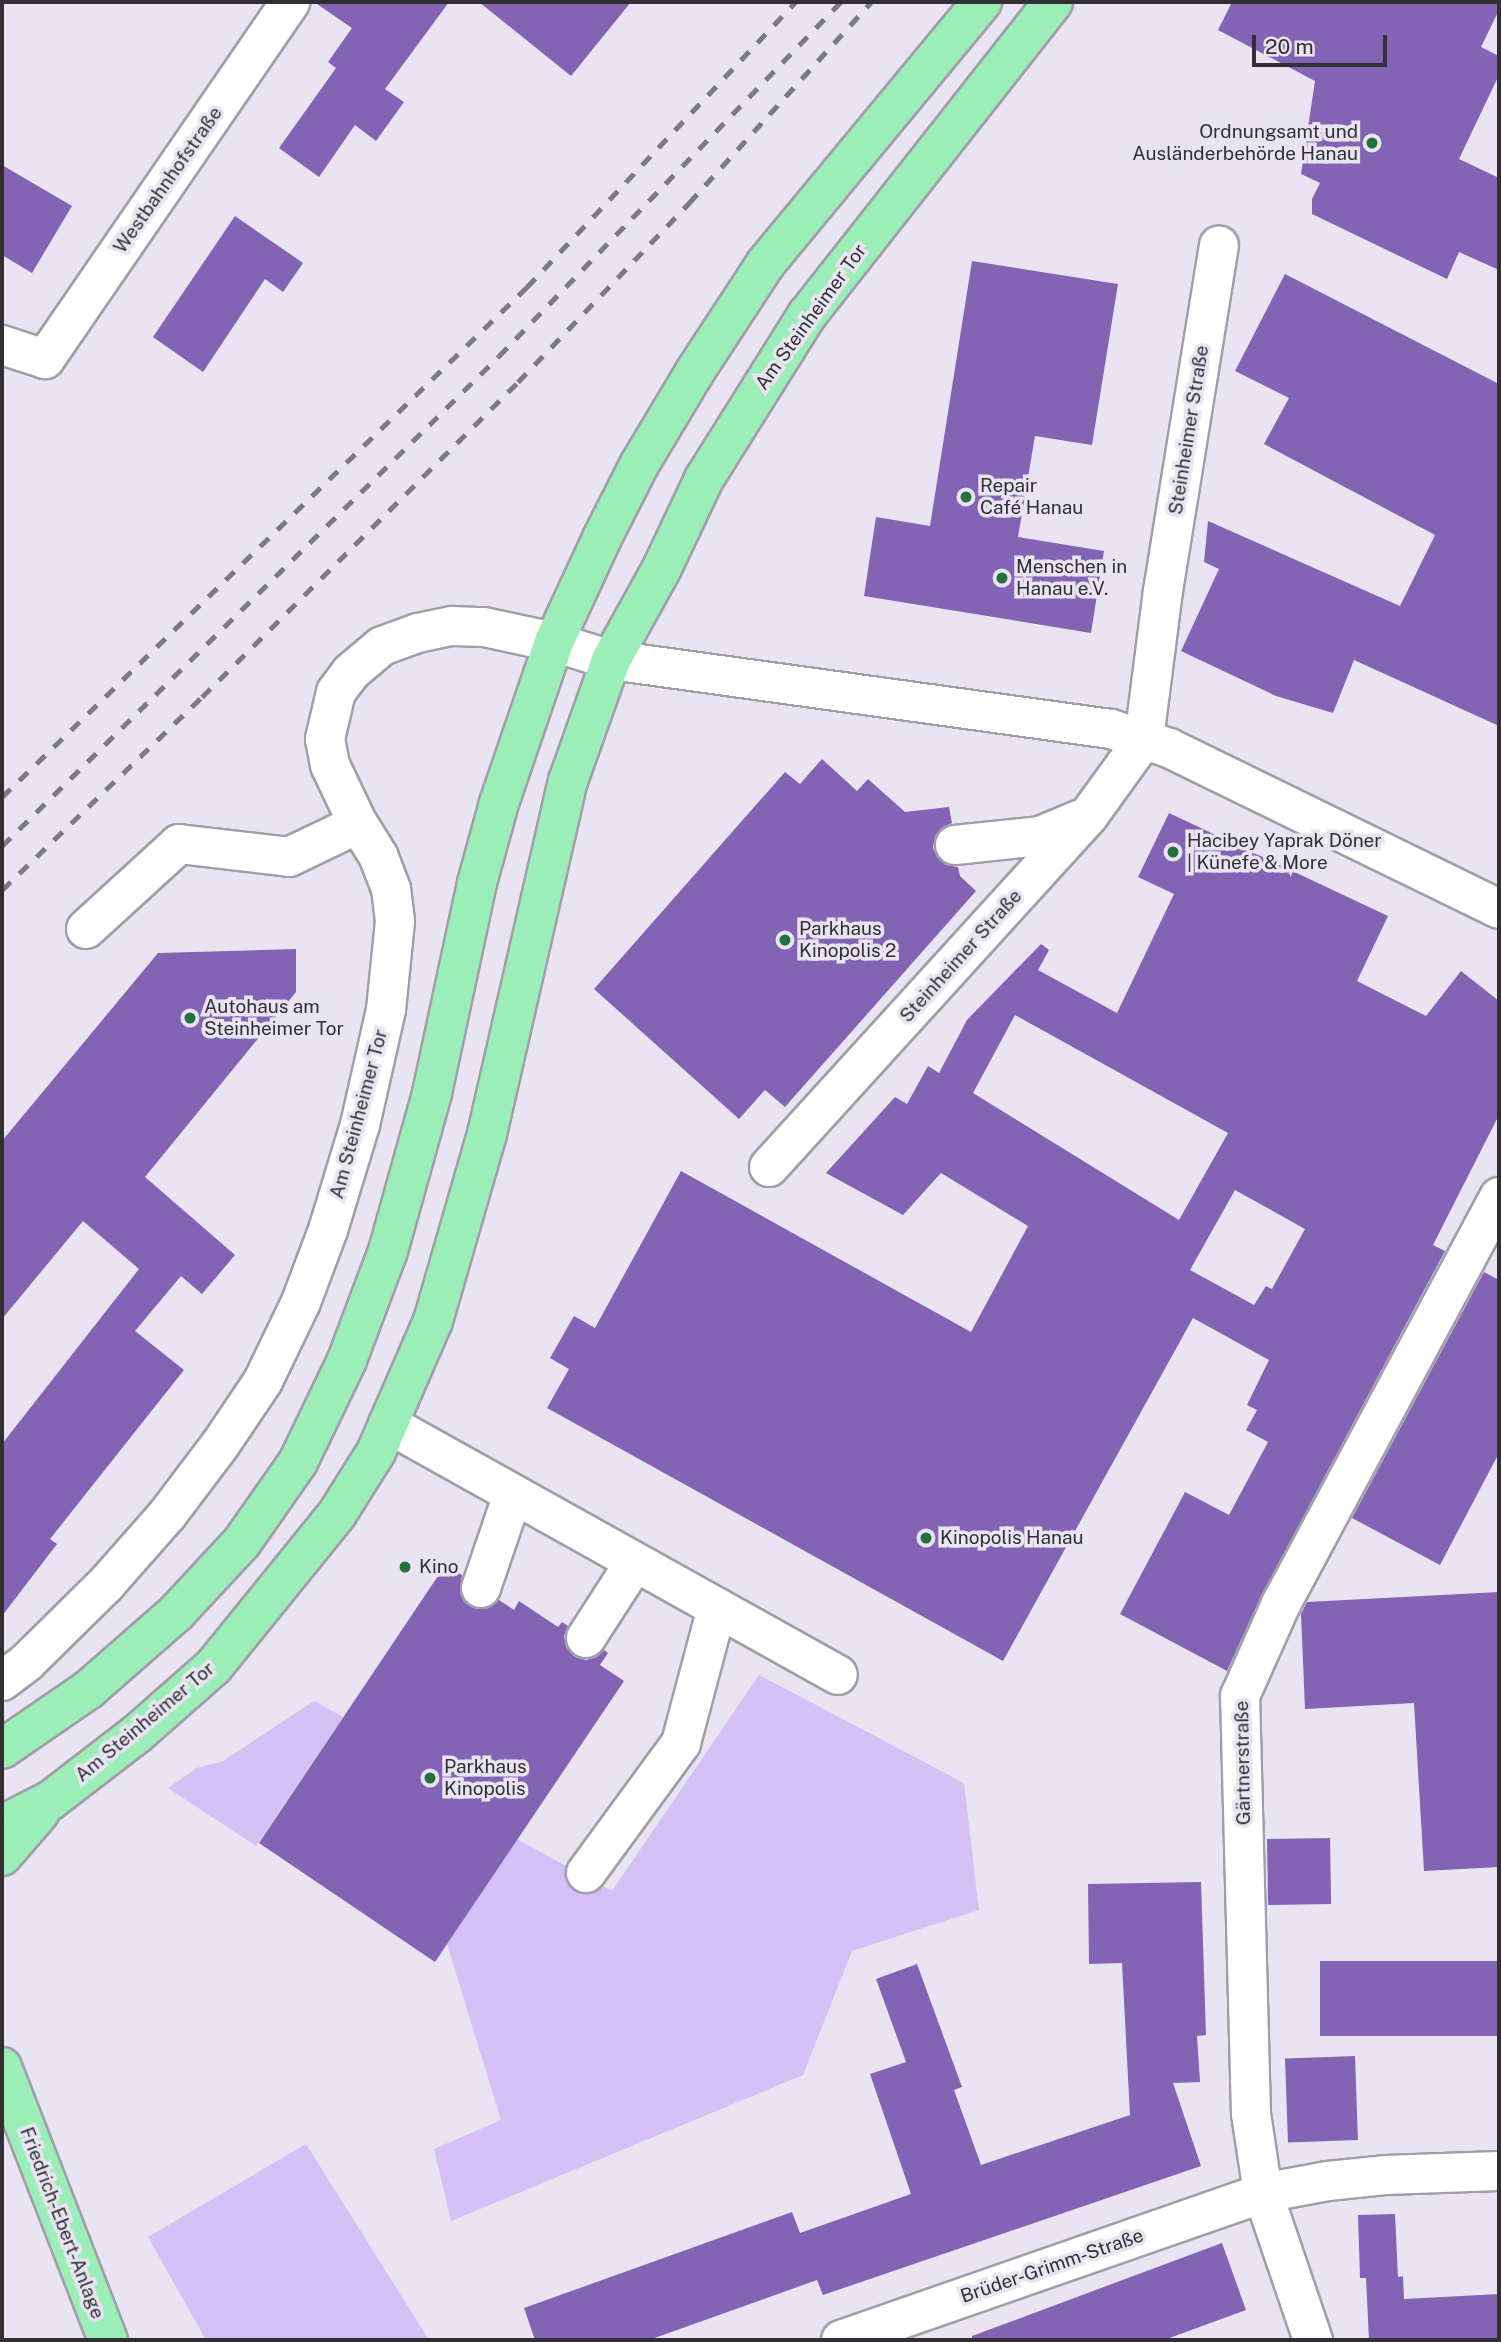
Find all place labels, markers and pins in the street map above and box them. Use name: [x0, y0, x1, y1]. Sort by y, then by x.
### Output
place label: Ordnungsamt und Ausländerbehörde Hanau: [1132, 121, 1358, 165]
marker: Ordnungsamt und Ausländerbehörde Hanau: [1364, 135, 1380, 151]
place label: Repair Café Hanau: [980, 475, 1083, 519]
marker: Repair Café Hanau: [958, 489, 974, 505]
place label: Menschen in Hanau e.V.: [1016, 556, 1127, 600]
marker: Menschen in Hanau e.V.: [994, 570, 1010, 586]
place label: Hacibey Yaprak Döner | Künefe & More: [1187, 830, 1382, 874]
marker: Hacibey Yaprak Döner | Künefe & More: [1165, 844, 1181, 860]
place label: Parkhaus Kinopolis 2: [799, 918, 896, 962]
marker: Parkhaus Kinopolis 2: [777, 932, 793, 948]
place label: Autohaus am Steinheimer Tor: [204, 996, 344, 1040]
marker: Autohaus am Steinheimer Tor: [182, 1010, 198, 1026]
place label: Kinopolis Hanau: [940, 1527, 1084, 1549]
marker: Kinopolis Hanau: [918, 1530, 934, 1546]
place label: Kino: [419, 1556, 458, 1578]
marker: Kino: [397, 1559, 413, 1575]
place label: Parkhaus Kinopolis: [444, 1756, 527, 1800]
marker: Parkhaus Kinopolis: [422, 1770, 438, 1786]

